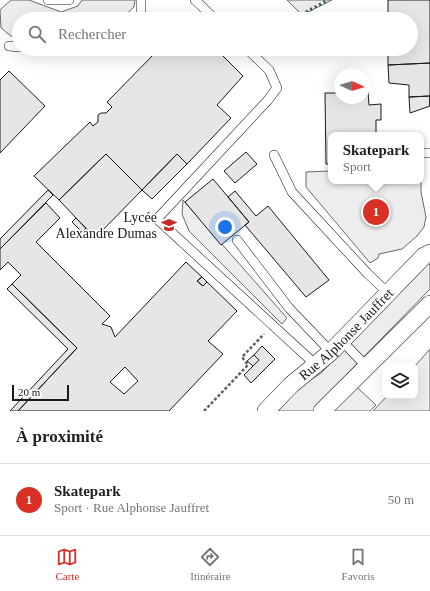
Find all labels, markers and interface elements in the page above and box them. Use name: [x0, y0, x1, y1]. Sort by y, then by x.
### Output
search box: [12, 12, 418, 56]
icon: search: [26, 23, 48, 45]
text: Rechercher: [58, 26, 126, 42]
north arrow: [334, 68, 370, 104]
popup: [328, 132, 424, 184]
text: Skatepark: [343, 142, 409, 158]
text: Sport: [343, 159, 371, 174]
pin: 1: [363, 197, 389, 227]
place label: Lycée Alexandre Dumas: [56, 210, 157, 241]
school or university icon: Lycée Alexandre Dumas: [160, 216, 178, 234]
your location: [215, 217, 235, 237]
street label: Rue Alphonse Jauffret: [296, 285, 396, 383]
map controls: [382, 363, 418, 399]
button: layers: [382, 363, 418, 399]
scale bar: [12, 383, 69, 402]
text: 20 m: [18, 386, 40, 398]
text: À proximité: [16, 427, 103, 446]
text: Skatepark: [54, 483, 121, 499]
text: 1: [26, 492, 32, 507]
text: 50 m: [388, 492, 414, 507]
text: Sport · Rue Alphonse Jauffret: [54, 500, 209, 515]
tab: Carte: [55, 546, 79, 582]
tab: Itinéraire: [190, 546, 231, 582]
tab: Favoris: [342, 546, 375, 582]

